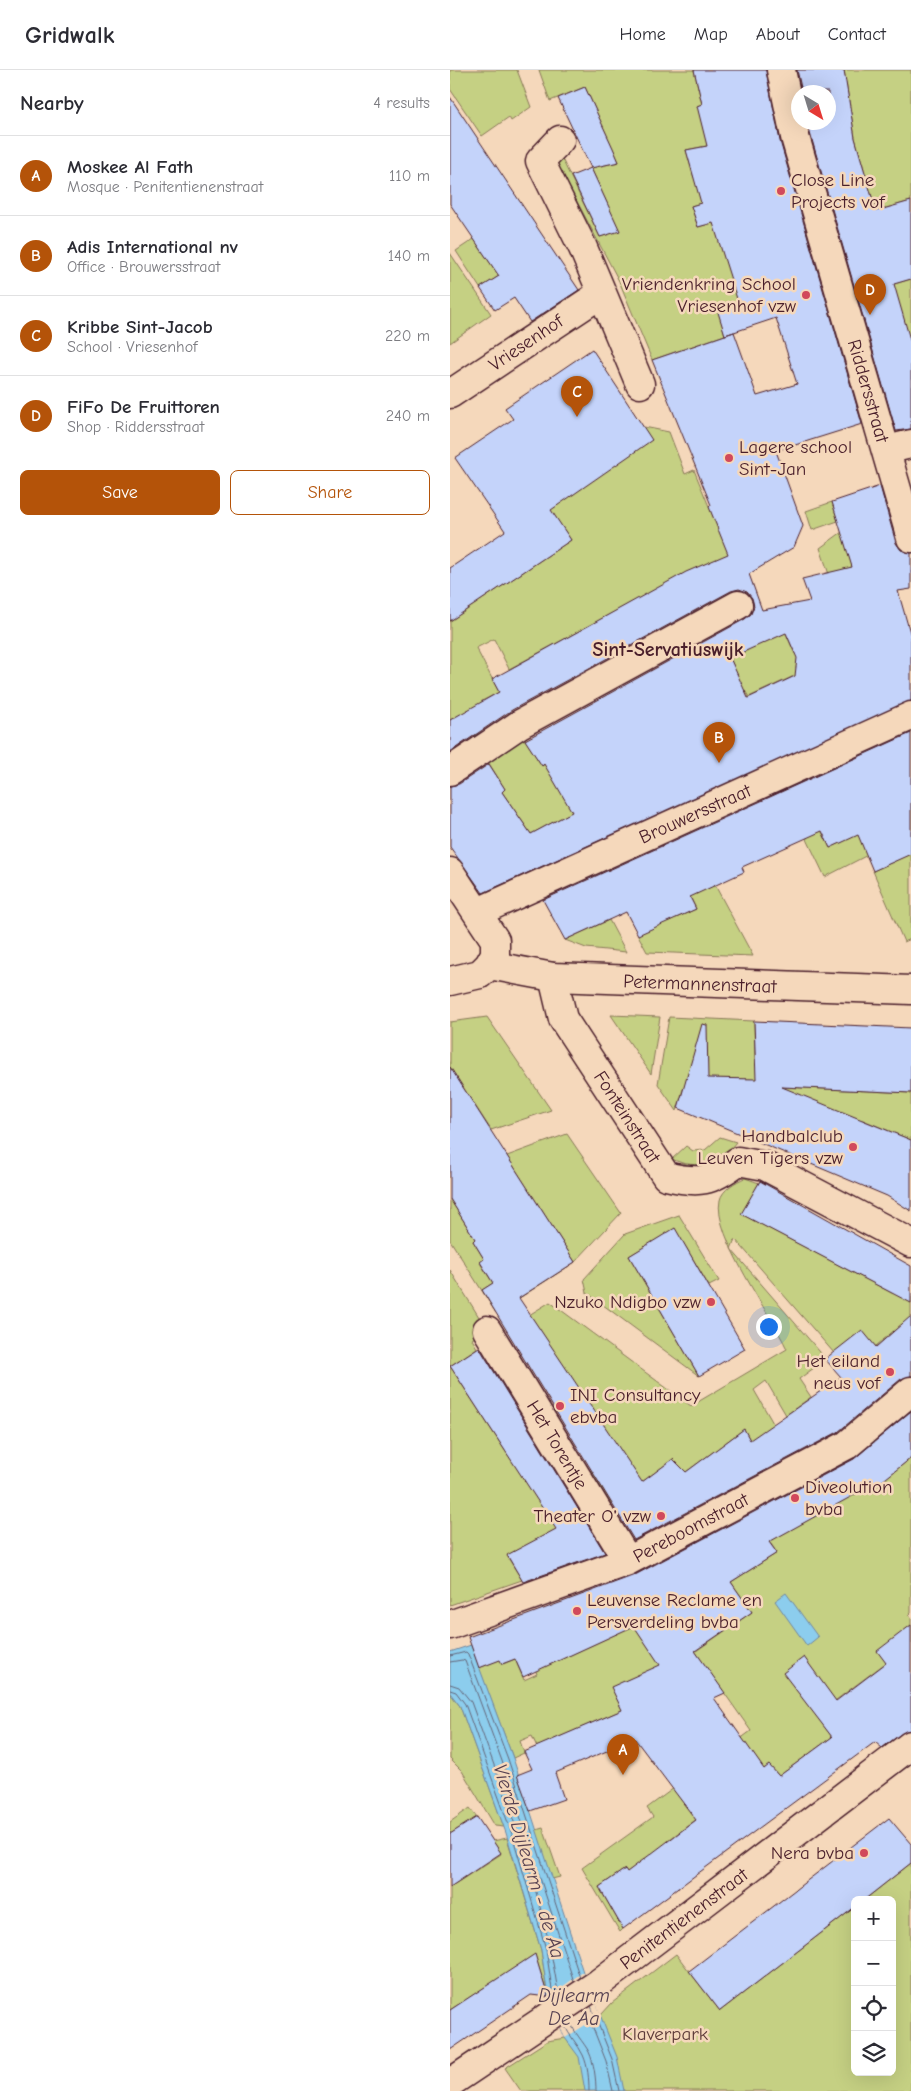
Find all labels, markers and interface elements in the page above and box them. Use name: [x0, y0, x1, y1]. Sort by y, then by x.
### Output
text: Gridwalk: [25, 21, 114, 49]
text: Home: [619, 24, 666, 45]
text: Map: [694, 24, 728, 45]
text: About: [756, 24, 800, 45]
text: Contact: [828, 24, 886, 45]
north arrow: [791, 85, 836, 130]
text: Nearby: [20, 91, 84, 115]
text: 4 results: [373, 94, 430, 112]
text: Moskee Al Fath: [67, 156, 193, 178]
text: A: [32, 167, 40, 185]
text: 110 m: [389, 167, 430, 185]
place label: Close Line Projects vof: [791, 169, 886, 213]
text: Mosque · Penitentienenstraat: [67, 178, 263, 196]
marker: Close Line Projects vof: [775, 185, 787, 197]
text: Adis International nv: [67, 236, 238, 258]
text: B: [31, 247, 41, 265]
text: 140 m: [388, 247, 430, 265]
text: Office · Brouwersstraat: [67, 258, 220, 276]
place label: Vriendenkring School Vriesenhof vzw: [622, 273, 797, 317]
pin: D: [854, 274, 886, 315]
marker: Vriendenkring School Vriesenhof vzw: [800, 289, 812, 301]
street label: Vriesenhof: [485, 309, 569, 376]
text: Kribbe Sint-Jacob: [67, 316, 213, 338]
text: C: [31, 327, 41, 345]
text: 220 m: [385, 327, 430, 345]
street label: Riddersstraat: [843, 337, 893, 446]
text: School · Vriesenhof: [67, 338, 198, 356]
pin: C: [561, 376, 593, 417]
text: FiFo De Fruittoren: [67, 396, 220, 418]
text: D: [31, 407, 41, 425]
text: 240 m: [386, 407, 430, 425]
text: Shop · Riddersstraat: [67, 418, 204, 436]
place label: Lagere school Sint-Jan: [739, 436, 852, 480]
marker: Lagere school Sint-Jan: [723, 452, 735, 464]
button: Save: [20, 470, 220, 515]
button: Share: [230, 470, 430, 515]
district label: Sint-Servatiuswijk: [593, 638, 744, 661]
pin: B: [703, 722, 735, 763]
street label: Brouwersstraat: [636, 779, 755, 849]
street label: Petermannenstraat: [623, 970, 778, 998]
street label: Fonteinstraat: [589, 1067, 665, 1168]
place label: Handbalclub Leuven Tigers vzw: [697, 1125, 844, 1169]
marker: Handbalclub Leuven Tigers vzw: [847, 1141, 859, 1153]
place label: Nzuko Ndigbo vzw: [554, 1291, 702, 1313]
marker: Nzuko Ndigbo vzw: [705, 1296, 717, 1308]
your location: [756, 1314, 782, 1340]
place label: Het eiland neus vof: [797, 1350, 882, 1394]
marker: Het eiland neus vof: [884, 1366, 896, 1378]
place label: INI Consultancy ebvba: [570, 1384, 701, 1428]
street label: Het Torentje: [522, 1397, 592, 1493]
marker: INI Consultancy ebvba: [554, 1400, 566, 1412]
place label: Diveolution bvba: [805, 1476, 893, 1520]
street label: Pereboomstraat: [629, 1488, 753, 1568]
marker: Diveolution bvba: [789, 1492, 801, 1504]
place label: Theater O' vzw: [533, 1505, 652, 1527]
marker: Theater O' vzw: [655, 1510, 667, 1522]
place label: Leuvense Reclame en Persverdeling bvba: [587, 1589, 762, 1633]
marker: Leuvense Reclame en Persverdeling bvba: [571, 1605, 583, 1617]
pin: A: [607, 1734, 639, 1775]
water label: Vierde Dijlearm - de Aa: [488, 1761, 570, 1961]
place label: Nera bvba: [771, 1842, 854, 1864]
marker: Nera bvba: [858, 1847, 870, 1859]
street label: Penitentienenstraat: [616, 1863, 753, 1974]
map controls: [851, 1896, 896, 2076]
button: +: [851, 1896, 896, 1941]
button: −: [851, 1941, 896, 1986]
water label: Dijlearm De Aa: [538, 1984, 610, 2030]
button: locate: [851, 1986, 896, 2031]
park label: Klaverpark: [622, 2023, 709, 2045]
button: layers: [851, 2031, 896, 2076]

